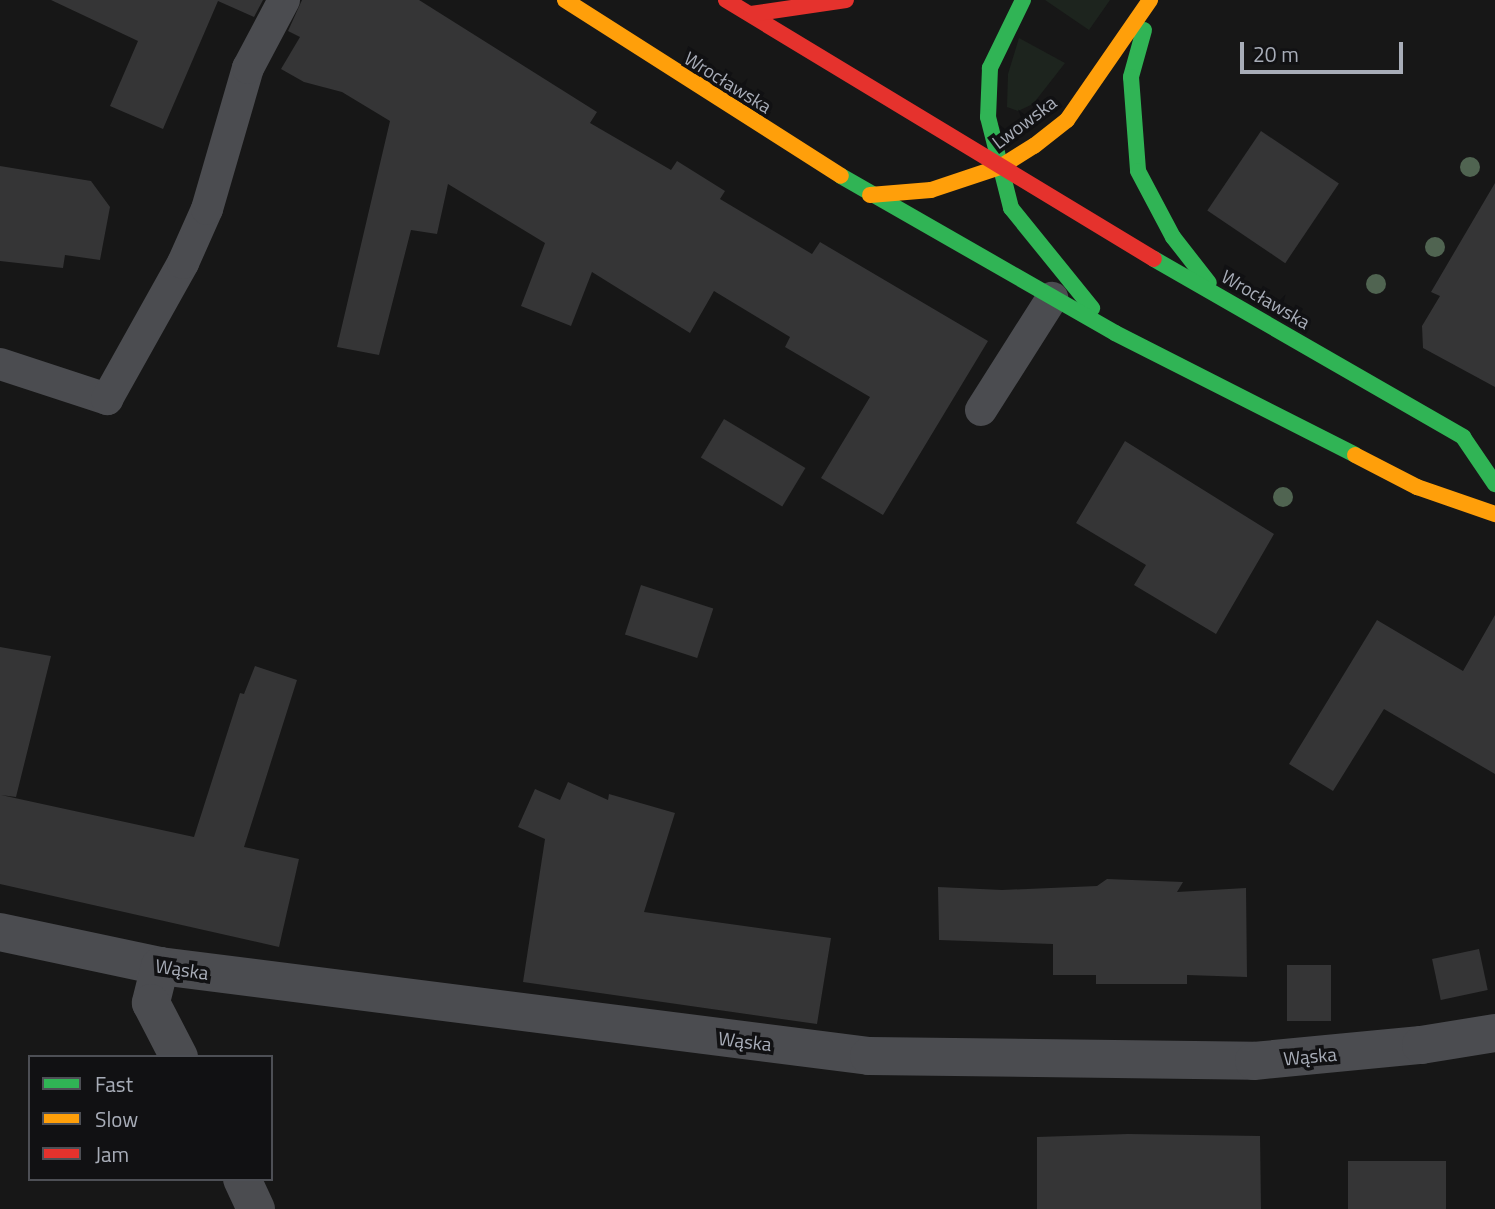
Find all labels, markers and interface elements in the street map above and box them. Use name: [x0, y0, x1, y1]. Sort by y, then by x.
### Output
scale bar: [1243, 28, 1406, 72]
text: 20 m: [1253, 38, 1299, 70]
street label: Wrocławska: [680, 46, 776, 118]
street label: Lwowska: [987, 90, 1061, 154]
street label: Wrocławska: [1218, 265, 1314, 333]
street label: Wąska: [154, 954, 210, 984]
street label: Wąska: [717, 1026, 773, 1056]
street label: Wąska: [1282, 1042, 1338, 1070]
legend: [28, 1055, 273, 1181]
text: Fast: [95, 1068, 133, 1100]
text: Slow: [95, 1103, 138, 1135]
text: Jam: [95, 1138, 129, 1170]

